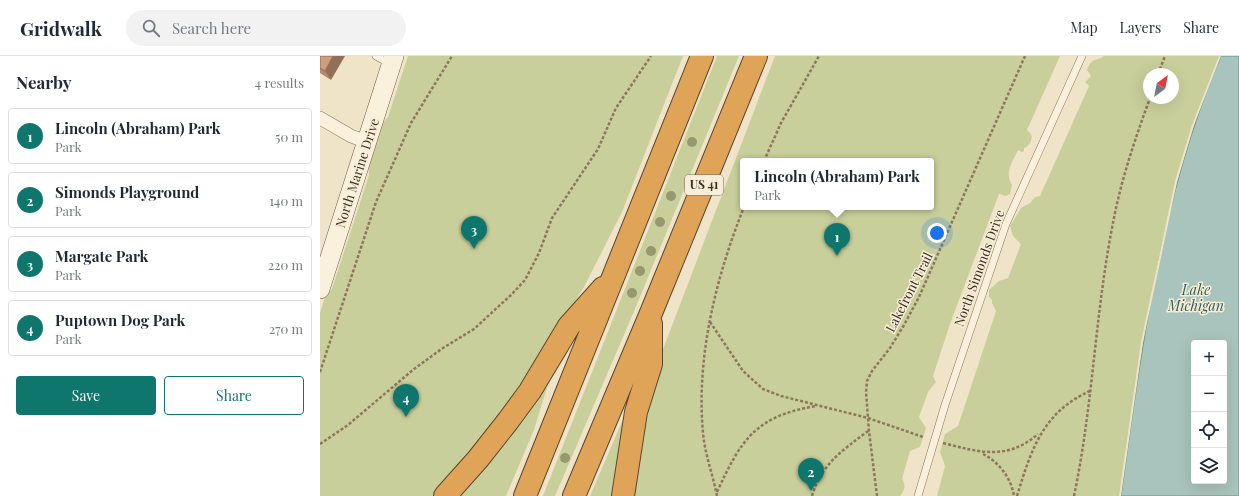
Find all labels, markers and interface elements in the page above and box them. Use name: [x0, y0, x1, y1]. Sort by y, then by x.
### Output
search box: [126, 10, 406, 46]
text: Gridwalk: [20, 15, 102, 41]
icon: search: [140, 17, 162, 39]
text: Search here: [172, 18, 251, 38]
text: Map: [1070, 18, 1098, 37]
text: Layers: [1120, 18, 1161, 37]
text: Share: [1183, 18, 1219, 37]
north arrow: [1143, 68, 1179, 104]
text: Nearby: [16, 71, 71, 93]
text: 4 results: [255, 74, 304, 91]
street label: North Marine Drive: [331, 116, 382, 230]
text: Lincoln (Abraham) Park: [55, 118, 221, 138]
text: 1: [28, 128, 32, 145]
text: 50 m: [275, 128, 303, 145]
text: Park: [55, 138, 82, 155]
popup: [740, 158, 934, 210]
text: Lincoln (Abraham) Park: [754, 166, 920, 186]
road number: US 41: [685, 175, 723, 195]
text: Simonds Playground: [55, 182, 199, 202]
text: Park: [754, 186, 781, 203]
text: 2: [27, 192, 33, 209]
text: 140 m: [269, 192, 303, 209]
text: Park: [55, 202, 82, 219]
street label: North Simonds Drive: [950, 207, 1008, 329]
pin: 3: [461, 216, 487, 249]
pin: 1: [824, 223, 850, 256]
your location: [927, 223, 947, 243]
text: Margate Park: [55, 246, 148, 266]
street label: Lakefront Trail: [881, 249, 936, 335]
text: 3: [27, 256, 33, 273]
text: 220 m: [268, 256, 303, 273]
text: Park: [55, 266, 82, 283]
water label: Lake Michigan: [1167, 280, 1224, 315]
text: Puptown Dog Park: [55, 310, 185, 330]
text: 4: [27, 320, 33, 337]
text: 270 m: [269, 320, 303, 337]
text: Park: [55, 330, 82, 347]
map controls: [1191, 340, 1227, 484]
button: +: [1191, 340, 1227, 376]
button: Save: [16, 376, 156, 415]
button: Share: [164, 376, 304, 415]
button: −: [1191, 376, 1227, 412]
pin: 4: [393, 384, 419, 417]
button: locate: [1191, 412, 1227, 448]
button: layers: [1191, 448, 1227, 484]
pin: 2: [798, 458, 824, 491]

